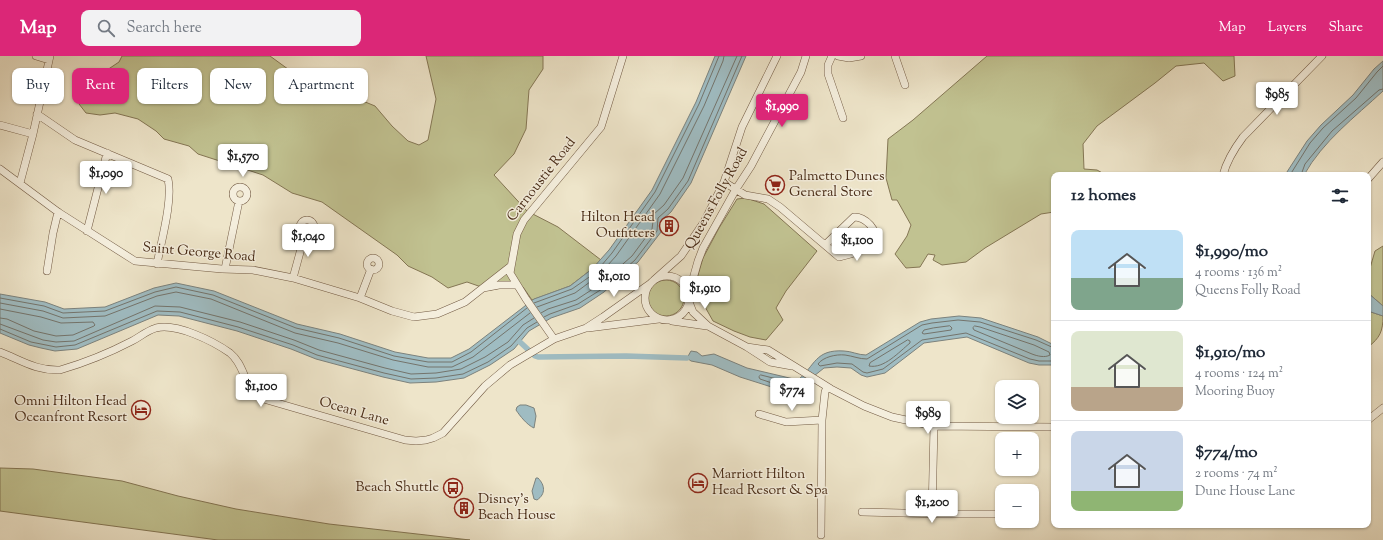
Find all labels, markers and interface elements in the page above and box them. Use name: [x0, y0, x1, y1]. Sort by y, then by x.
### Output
search box: [81, 10, 361, 46]
text: Map: [20, 15, 57, 42]
icon: search: [95, 17, 117, 39]
text: Search here: [127, 18, 202, 39]
text: Map: [1219, 18, 1246, 38]
text: Layers: [1268, 18, 1306, 38]
text: Share: [1328, 18, 1363, 38]
chip: Buy: [12, 68, 64, 104]
chip: Rent: [72, 68, 129, 104]
chip: Filters: [137, 68, 202, 104]
chip: New: [210, 68, 266, 104]
chip: Apartment: [274, 68, 368, 104]
pin: $985: [1253, 82, 1301, 116]
text: $985: [1265, 86, 1289, 104]
pin: $1,990: [749, 94, 815, 128]
text: $1,990: [765, 98, 799, 116]
street label: Carnoustie Road: [503, 134, 581, 226]
pin: $1,570: [210, 144, 276, 178]
street label: Queens Folly Road: [681, 144, 753, 254]
text: $1,570: [227, 148, 259, 166]
pin: $1,090: [73, 161, 139, 195]
text: $1,090: [89, 165, 123, 183]
place label: Palmetto Dunes General Store: [789, 167, 884, 203]
supermarket icon: Palmetto Dunes General Store: [764, 174, 786, 196]
text: 12 homes: [1071, 184, 1136, 208]
icon: filters: [1329, 185, 1351, 207]
place label: Hilton Head Outfitters: [581, 208, 655, 244]
building icon: Hilton Head Outfitters: [658, 215, 680, 237]
pin: $1,040: [275, 224, 341, 258]
text: $1,040: [291, 228, 325, 246]
pin: $1,100: [824, 228, 890, 262]
text: $1,100: [841, 232, 873, 250]
street label: Saint George Road: [142, 238, 256, 268]
text: $1,990/mo: [1195, 240, 1268, 264]
icon: home: [1103, 246, 1151, 294]
pin: $1,010: [581, 264, 647, 298]
text: 4 rooms · 136 m²: [1195, 264, 1282, 282]
text: $1,010: [598, 268, 630, 286]
pin: $1,910: [672, 276, 738, 310]
text: $1,910: [689, 280, 721, 298]
text: Queens Folly Road: [1195, 282, 1301, 300]
text: $1,910/mo: [1195, 341, 1265, 365]
icon: home: [1103, 347, 1151, 395]
text: 4 rooms · 124 m²: [1195, 365, 1283, 383]
pin: $1,100: [228, 374, 294, 408]
text: $1,100: [245, 378, 277, 396]
pin: $774: [768, 378, 816, 412]
map controls: [995, 380, 1039, 528]
button: layers: [995, 380, 1039, 424]
text: $774: [779, 382, 805, 400]
text: Mooring Buoy: [1195, 383, 1275, 401]
place label: Omni Hilton Head Oceanfront Resort: [14, 392, 127, 428]
street label: Ocean Lane: [317, 392, 391, 432]
hotel icon: Omni Hilton Head Oceanfront Resort: [130, 399, 152, 421]
pin: $989: [904, 401, 952, 435]
text: $989: [915, 405, 941, 423]
button: +: [995, 432, 1039, 476]
text: $774/mo: [1195, 441, 1258, 465]
icon: home: [1103, 447, 1151, 495]
place label: Marriott Hilton Head Resort & Spa: [712, 465, 828, 501]
text: 2 rooms · 74 m²: [1195, 465, 1278, 483]
hotel icon: Marriott Hilton Head Resort & Spa: [687, 472, 709, 494]
bus stop icon: Beach Shuttle: [442, 477, 464, 499]
place label: Beach Shuttle: [356, 478, 439, 498]
text: Dune House Lane: [1195, 483, 1295, 501]
button: −: [995, 484, 1039, 528]
place label: Disney's Beach House: [478, 490, 556, 526]
pin: $1,200: [899, 490, 965, 524]
text: $1,200: [915, 494, 949, 512]
building icon: Disney's Beach House: [453, 497, 475, 519]

